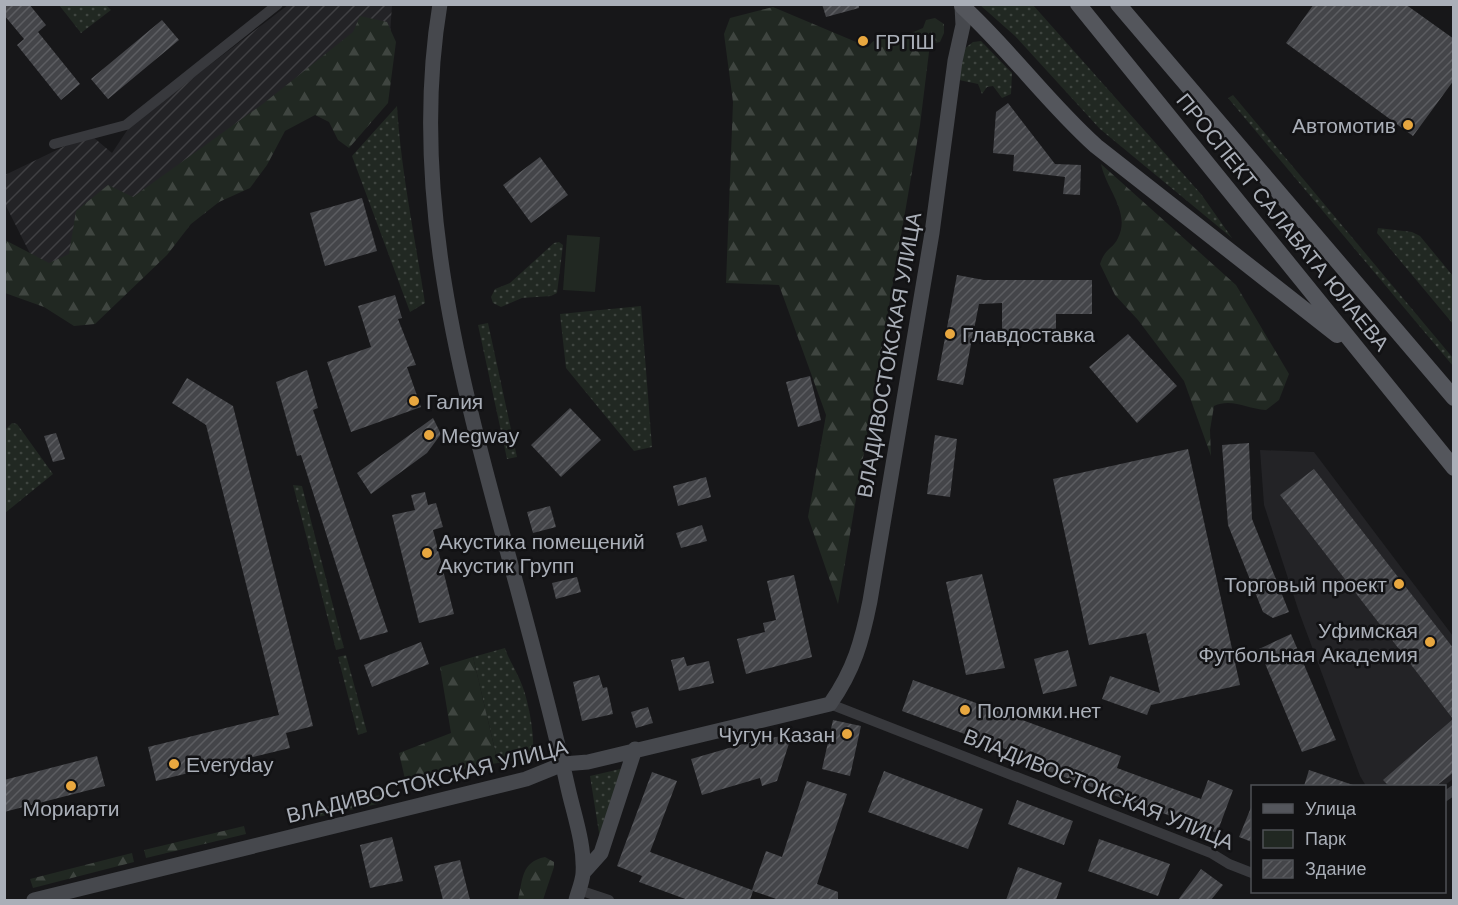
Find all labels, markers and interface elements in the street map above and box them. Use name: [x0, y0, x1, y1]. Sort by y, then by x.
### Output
place label: ГРПШ: [875, 30, 935, 53]
marker: ГРПШ: [856, 34, 870, 48]
street label: ПРОСПЕКТ САЛАВАТА ЮЛАЕВА: [1172, 89, 1394, 355]
place label: Автомотив: [1292, 114, 1396, 137]
marker: Автомотив: [1401, 118, 1415, 132]
street label: ВЛАДИВОСТОКСКАЯ УЛИЦА: [853, 211, 925, 499]
place label: Главдоставка: [962, 323, 1095, 346]
marker: Главдоставка: [943, 327, 957, 341]
place label: Галия: [426, 390, 483, 413]
marker: Галия: [407, 394, 421, 408]
place label: Megway: [441, 424, 520, 447]
marker: Megway: [422, 428, 436, 442]
place label: Акустика помещений Акустик Групп: [439, 530, 645, 577]
marker: Акустика помещений Акустик Групп: [420, 546, 434, 560]
place label: Торговый проект: [1224, 573, 1387, 596]
marker: Торговый проект: [1392, 577, 1406, 591]
place label: Уфимская Футбольная Академия: [1198, 619, 1418, 666]
marker: Уфимская Футбольная Академия: [1423, 635, 1437, 649]
place label: Поломки.нет: [977, 699, 1101, 722]
marker: Поломки.нет: [958, 703, 972, 717]
place label: Чугун Казан: [718, 723, 835, 746]
street label: ВЛАДИВОСТОКСКАЯ УЛИЦА: [961, 724, 1237, 854]
marker: Чугун Казан: [840, 727, 854, 741]
street label: ВЛАДИВОСТОКСКАЯ УЛИЦА: [284, 735, 570, 827]
place label: Everyday: [186, 753, 274, 776]
marker: Everyday: [167, 757, 181, 771]
marker: Мориарти: [64, 779, 78, 793]
legend: [1251, 785, 1446, 893]
place label: Мориарти: [22, 797, 120, 820]
text: Улица: [1305, 799, 1357, 819]
text: Парк: [1305, 829, 1346, 849]
text: Здание: [1305, 859, 1366, 879]

